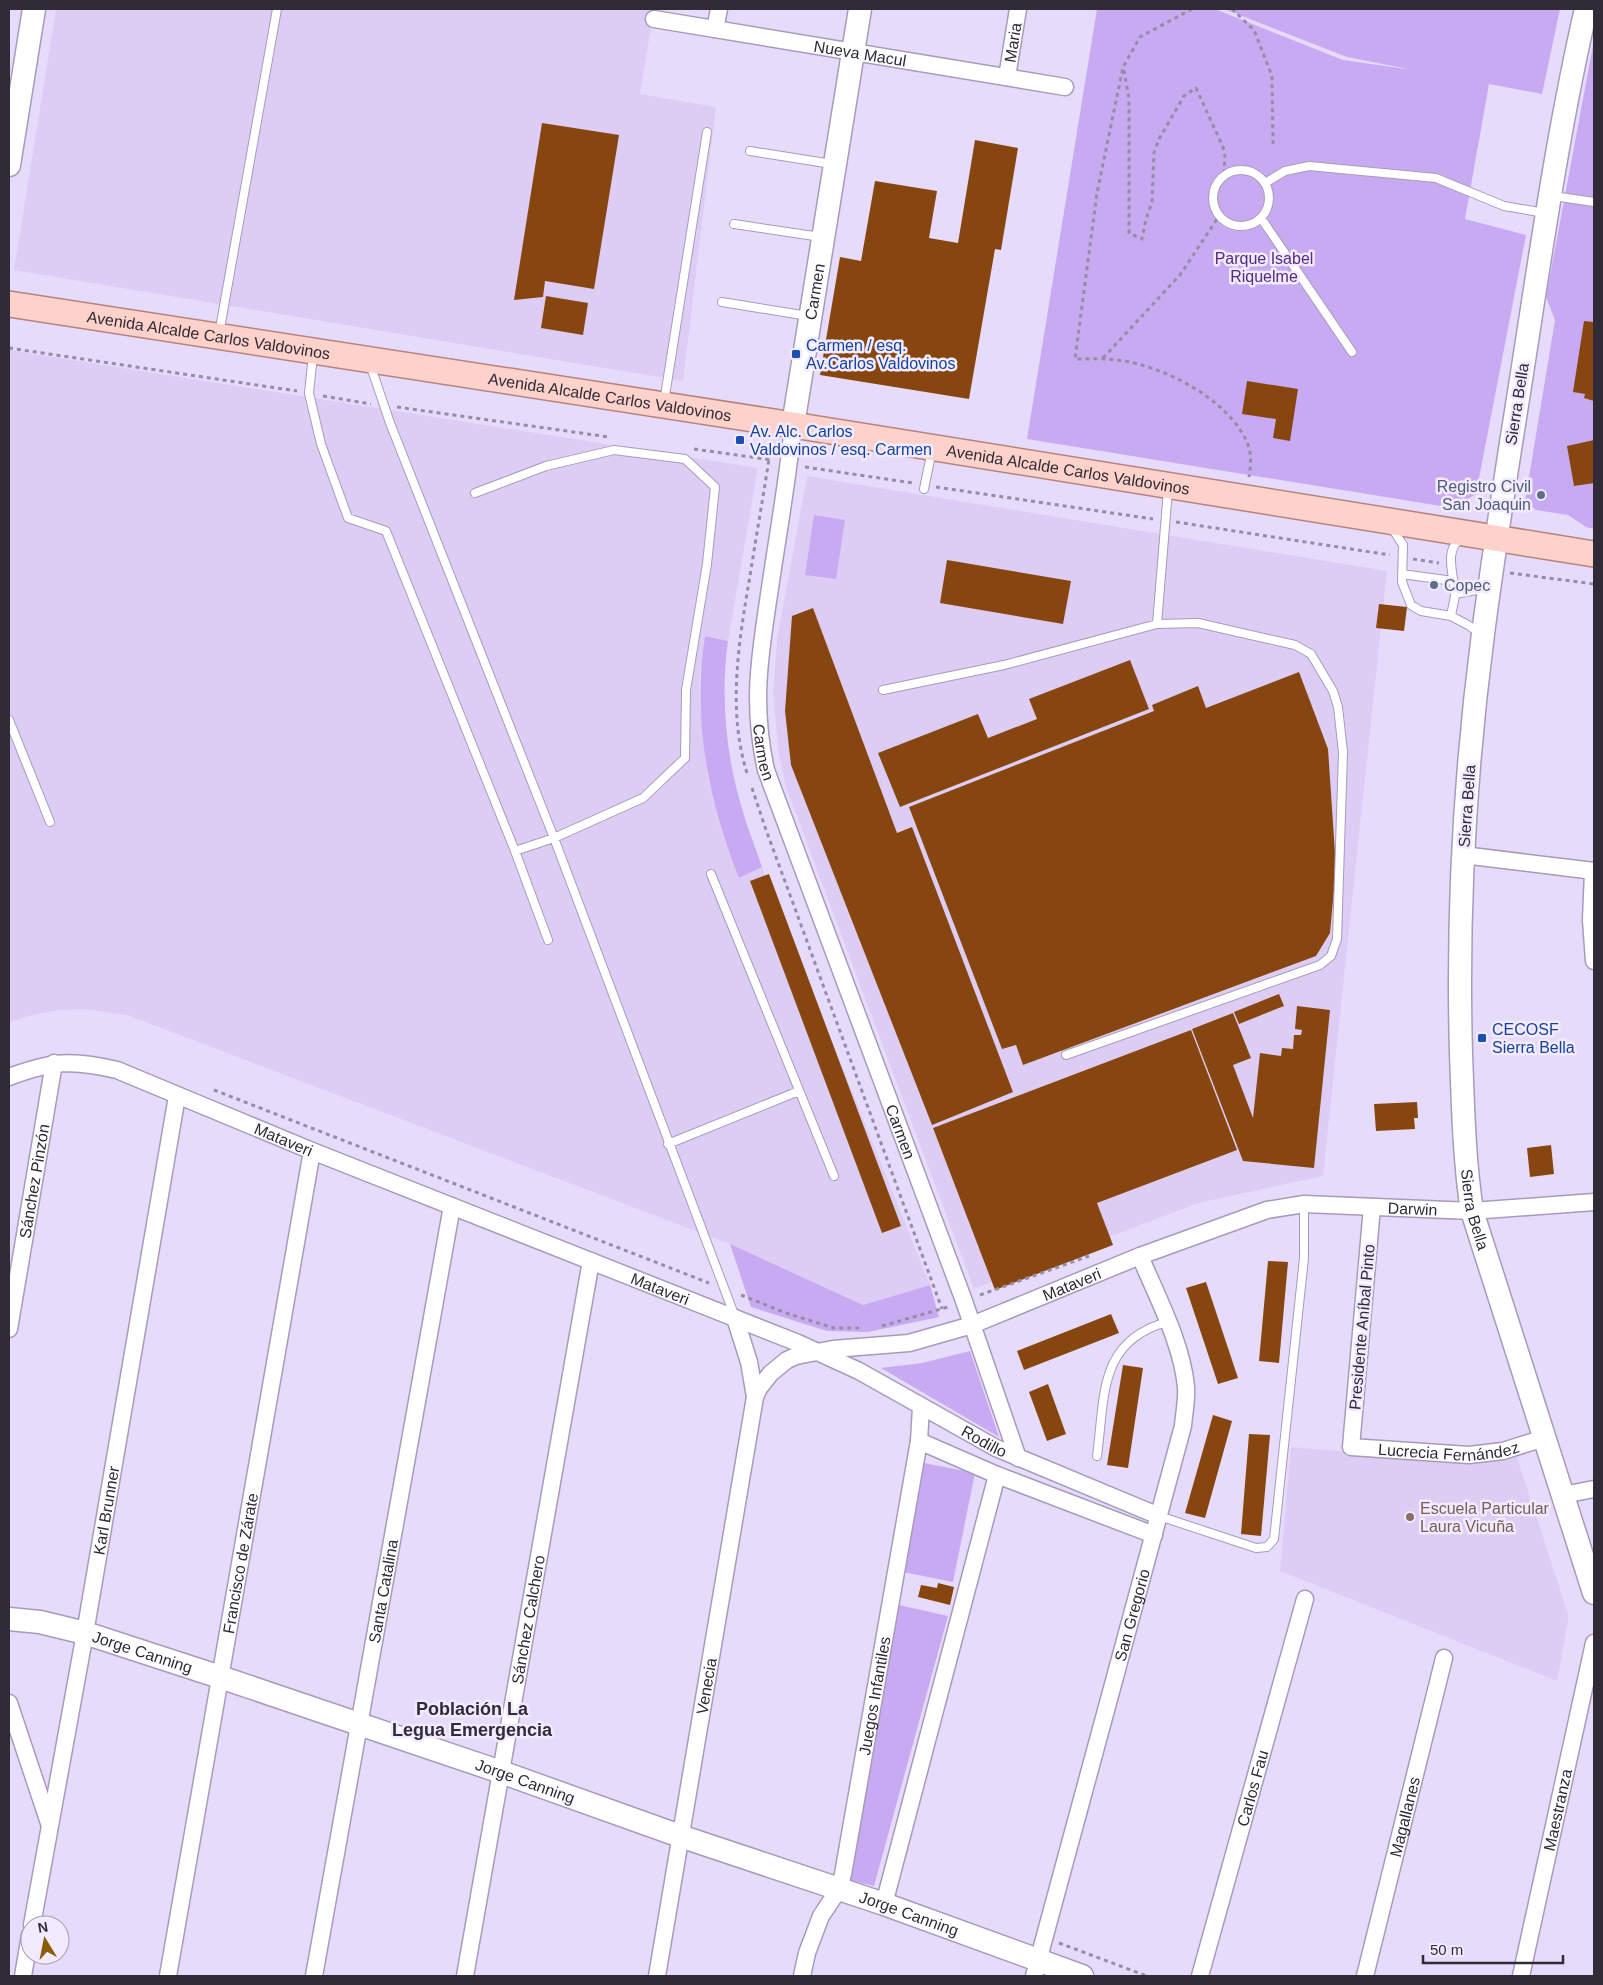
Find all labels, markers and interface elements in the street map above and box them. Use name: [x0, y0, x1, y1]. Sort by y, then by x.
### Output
street label: Maria: [1001, 21, 1024, 64]
street label: Nueva Macul: [813, 37, 908, 69]
park label: Parque Isabel Riquelme: [1215, 250, 1313, 285]
street label: Carmen: [802, 262, 827, 321]
street label: Avenida Alcalde Carlos Valdovinos: [86, 308, 331, 362]
place label: Carmen / esq. Av.Carlos Valdovinos: [806, 337, 955, 372]
marker: Carmen / esq. Av.Carlos Valdovinos: [790, 348, 802, 360]
street label: Sierra Bella: [1502, 362, 1532, 446]
street label: Avenida Alcalde Carlos Valdovinos: [487, 370, 733, 424]
place label: Av. Alc. Carlos Valdovinos / esq. Carmen: [750, 423, 932, 458]
marker: Av. Alc. Carlos Valdovinos / esq. Carmen: [734, 434, 746, 446]
street label: Avenida Alcalde Carlos Valdovinos: [945, 441, 1191, 497]
place label: Registro Civil San Joaquin: [1437, 478, 1531, 513]
marker: Registro Civil San Joaquin: [1535, 489, 1547, 501]
place label: Copec: [1444, 577, 1490, 594]
marker: Copec: [1428, 579, 1440, 591]
street label: Carmen: [751, 723, 778, 783]
street label: Sierra Bella: [1456, 764, 1478, 848]
place label: CECOSF Sierra Bella: [1492, 1021, 1575, 1056]
marker: CECOSF Sierra Bella: [1476, 1032, 1488, 1044]
street label: Carmen: [883, 1102, 919, 1161]
street label: Mataveri: [252, 1120, 315, 1159]
street label: Sánchez Pinzón: [16, 1123, 52, 1240]
street label: Sierra Bella: [1458, 1168, 1492, 1252]
street label: Darwin: [1387, 1199, 1438, 1218]
street label: Presidente Aníbal Pinto: [1346, 1243, 1378, 1411]
street label: Mataveri: [1040, 1265, 1103, 1304]
street label: Mataveri: [628, 1269, 692, 1308]
street label: Rodillo: [959, 1422, 1010, 1460]
street label: Lucrecia Fernández: [1378, 1438, 1521, 1464]
street label: Karl Brunner: [90, 1464, 122, 1556]
street label: Francisco de Zárate: [219, 1492, 261, 1635]
place label: Escuela Particular Laura Vicuña: [1420, 1500, 1550, 1535]
marker: Escuela Particular Laura Vicuña: [1404, 1511, 1416, 1523]
street label: Santa Catalina: [365, 1538, 401, 1644]
street label: Sánchez Calchero: [508, 1554, 548, 1685]
street label: San Gregorio: [1111, 1567, 1152, 1663]
street label: Jorge Canning: [90, 1628, 195, 1676]
street label: Juegos Infantiles: [856, 1635, 893, 1756]
street label: Venecia: [693, 1657, 719, 1716]
district label: Población La Legua Emergencia: [392, 1699, 553, 1740]
street label: Carlos Fau: [1234, 1748, 1271, 1828]
street label: Jorge Canning: [473, 1756, 577, 1806]
street label: Maestranza: [1540, 1767, 1575, 1853]
street label: Magallanes: [1386, 1775, 1423, 1859]
street label: Jorge Canning: [857, 1888, 961, 1939]
north arrow: [20, 1915, 70, 1965]
text: N: [36, 1918, 49, 1936]
scale bar: [1423, 1932, 1563, 1964]
text: 50 m: [1430, 1941, 1463, 1958]

